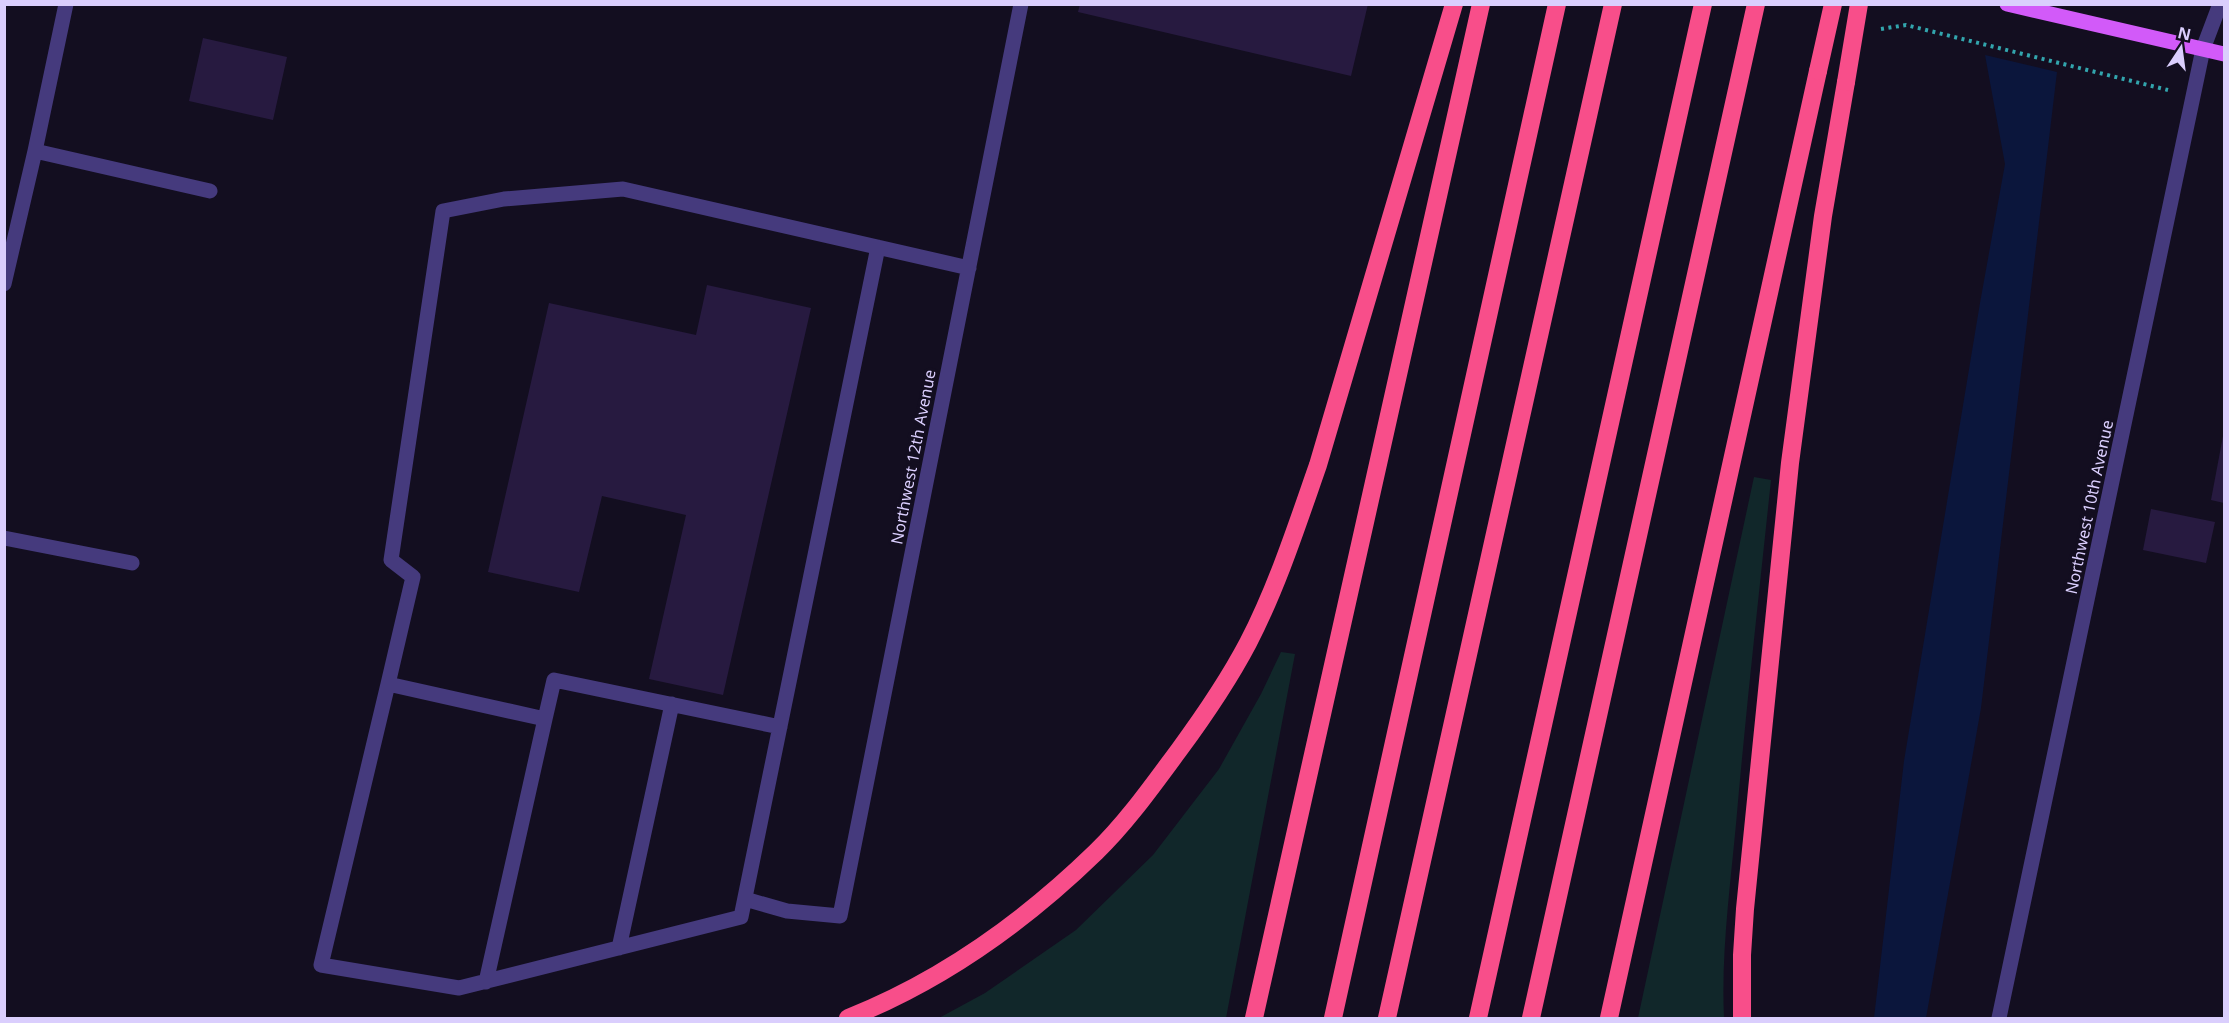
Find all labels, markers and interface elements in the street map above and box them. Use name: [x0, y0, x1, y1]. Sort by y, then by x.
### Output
north arrow: [2151, 18, 2211, 78]
text: N: [2176, 21, 2193, 46]
street label: Northwest 12th Avenue: [885, 368, 941, 546]
street label: Northwest 10th Avenue: [2060, 418, 2118, 596]

